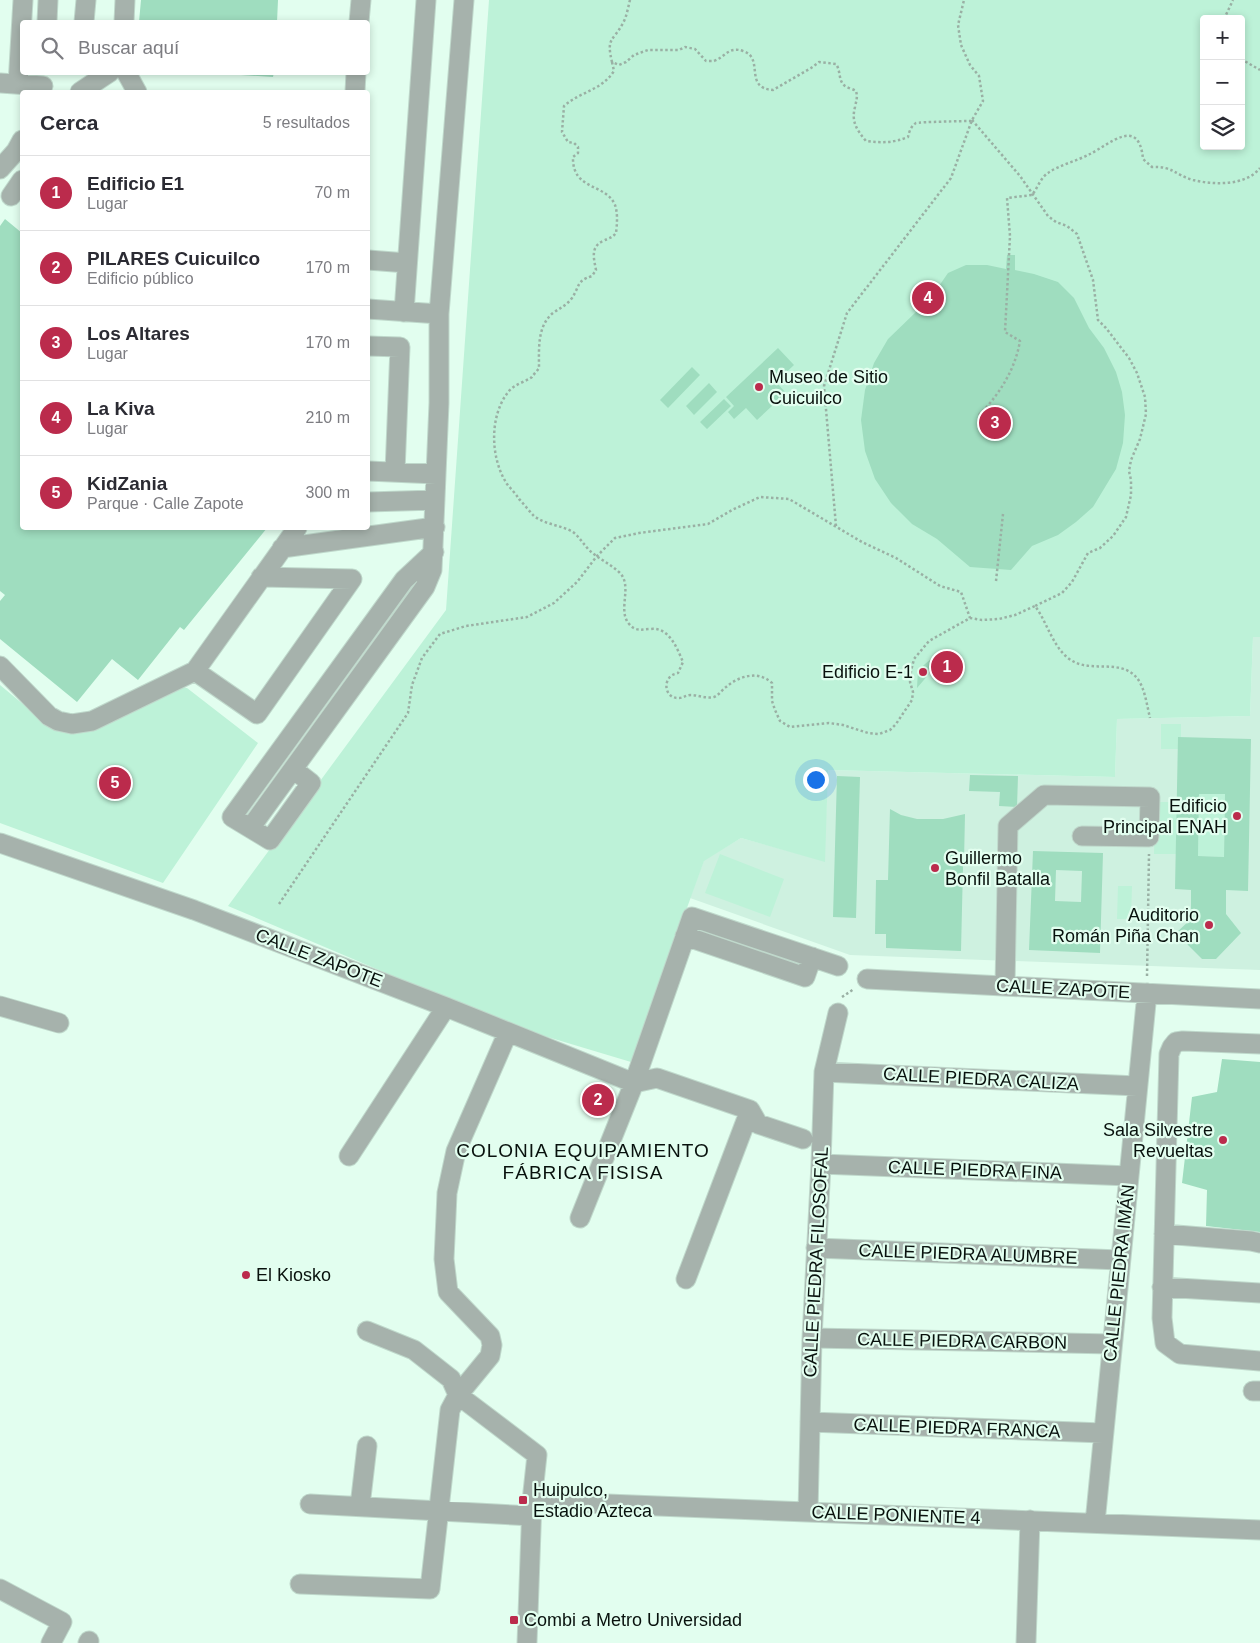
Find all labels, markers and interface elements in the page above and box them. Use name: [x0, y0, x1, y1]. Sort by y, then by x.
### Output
map controls: [1200, 15, 1245, 150]
button: +: [1200, 15, 1245, 60]
search box: [20, 20, 370, 75]
icon: search: [38, 34, 66, 62]
text: Buscar aquí: [78, 37, 179, 58]
button: −: [1200, 60, 1245, 105]
button: layers: [1200, 105, 1245, 150]
text: Cerca: [40, 111, 98, 134]
text: 5 resultados: [263, 114, 350, 131]
text: Edificio E1: [87, 173, 184, 194]
text: 1: [52, 184, 60, 201]
text: 70 m: [314, 184, 350, 201]
text: Lugar: [87, 195, 128, 212]
text: PILARES Cuicuilco: [87, 248, 260, 269]
text: 2: [52, 259, 60, 276]
text: 170 m: [306, 259, 350, 276]
text: Edificio público: [87, 270, 194, 287]
pin: 4: [912, 279, 944, 317]
text: Los Altares: [87, 323, 190, 344]
text: 3: [52, 334, 60, 351]
text: 170 m: [306, 334, 350, 351]
text: Lugar: [87, 345, 128, 362]
place label: Museo de Sitio Cuicuilco: [769, 367, 888, 408]
marker: Museo de Sitio Cuicuilco: [753, 381, 765, 393]
text: La Kiva: [87, 398, 155, 419]
pin: 3: [979, 404, 1011, 442]
text: 4: [52, 409, 60, 426]
text: 210 m: [306, 409, 350, 426]
text: Lugar: [87, 420, 128, 437]
text: KidZania: [87, 473, 167, 494]
text: 5: [52, 484, 60, 501]
text: 300 m: [306, 484, 350, 501]
text: Parque · Calle Zapote: [87, 495, 244, 512]
pin: 1: [931, 648, 963, 686]
place label: Edificio E-1: [822, 662, 913, 682]
marker: Edificio E-1: [917, 666, 929, 678]
pin: 5: [99, 764, 131, 802]
your location: [803, 767, 829, 793]
place label: Edificio Principal ENAH: [1103, 796, 1227, 837]
marker: Edificio Principal ENAH: [1231, 810, 1243, 822]
place label: Guillermo Bonfil Batalla: [945, 848, 1051, 889]
marker: Guillermo Bonfil Batalla: [929, 862, 941, 874]
place label: Auditorio Román Piña Chan: [1052, 905, 1199, 946]
marker: Auditorio Román Piña Chan: [1203, 919, 1215, 931]
street label: CALLE ZAPOTE: [253, 925, 385, 991]
street label: CALLE ZAPOTE: [996, 976, 1130, 1002]
street label: CALLE PIEDRA CALIZA: [883, 1064, 1079, 1094]
pin: 2: [582, 1081, 614, 1119]
place label: Sala Silvestre Revueltas: [1103, 1120, 1213, 1161]
marker: Sala Silvestre Revueltas: [1217, 1134, 1229, 1146]
district label: COLONIA EQUIPAMIENTO FÁBRICA FISISA: [456, 1140, 710, 1183]
street label: CALLE PIEDRA FILOSOFAL: [800, 1146, 832, 1378]
street label: CALLE PIEDRA FINA: [888, 1157, 1062, 1183]
street label: CALLE PIEDRA IMÁN: [1100, 1183, 1138, 1363]
street label: CALLE PIEDRA ALUMBRE: [858, 1240, 1078, 1268]
place label: El Kiosko: [256, 1265, 331, 1285]
marker: El Kiosko: [240, 1269, 252, 1281]
street label: CALLE PIEDRA CARBON: [857, 1329, 1067, 1353]
street label: CALLE PIEDRA FRANCA: [853, 1414, 1061, 1442]
place label: Huipulco, Estadio Azteca: [533, 1480, 653, 1521]
marker: Huipulco, Estadio Azteca: [517, 1494, 529, 1506]
street label: CALLE PONIENTE 4: [811, 1502, 981, 1528]
place label: Combi a Metro Universidad: [524, 1610, 742, 1630]
marker: Combi a Metro Universidad: [508, 1614, 520, 1626]

